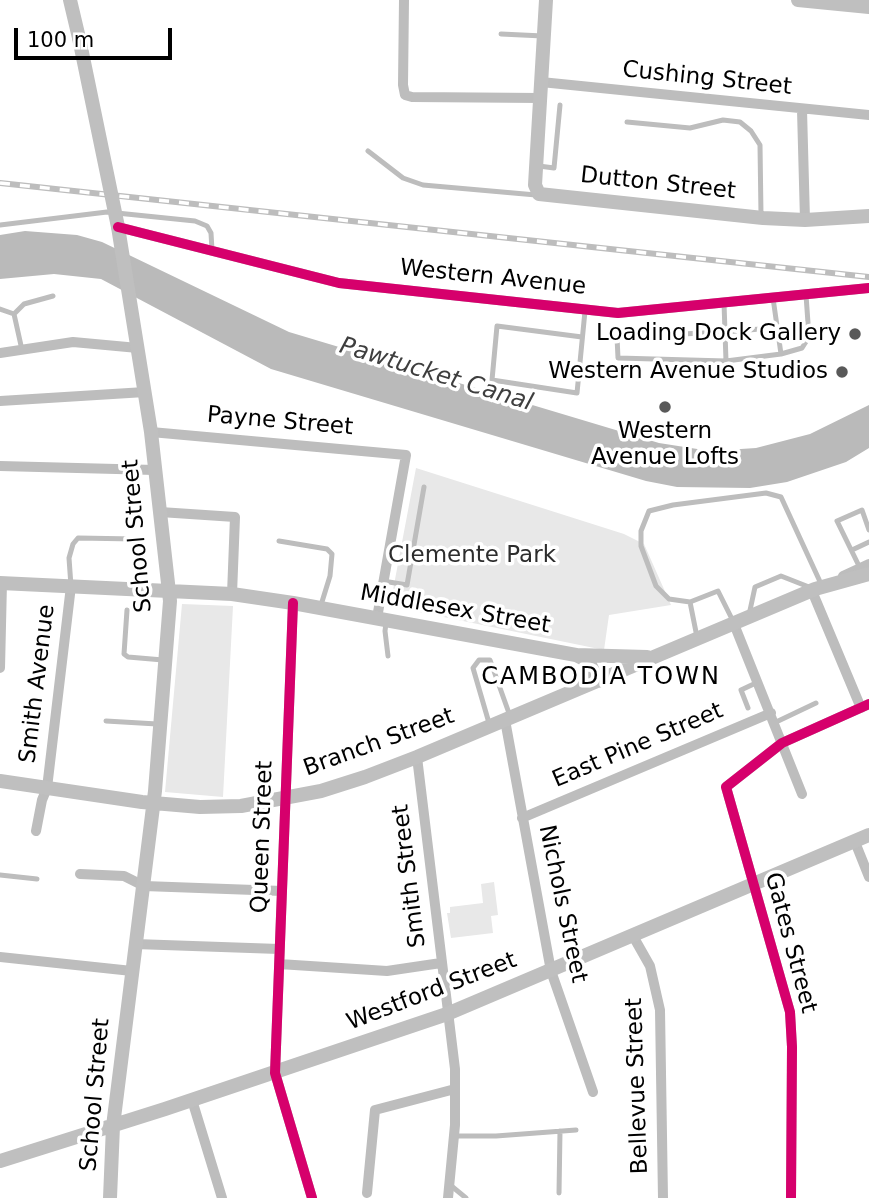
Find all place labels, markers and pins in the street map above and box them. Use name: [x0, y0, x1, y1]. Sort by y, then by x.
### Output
place label: Loading Dock Gallery: [596, 320, 841, 348]
marker: Loading Dock Gallery: [847, 326, 863, 342]
place label: Western Avenue Studios: [548, 358, 828, 386]
marker: Western Avenue Studios: [834, 364, 850, 380]
marker: Western Avenue Lofts: [657, 399, 673, 415]
place label: Western Avenue Lofts: [591, 418, 739, 472]

